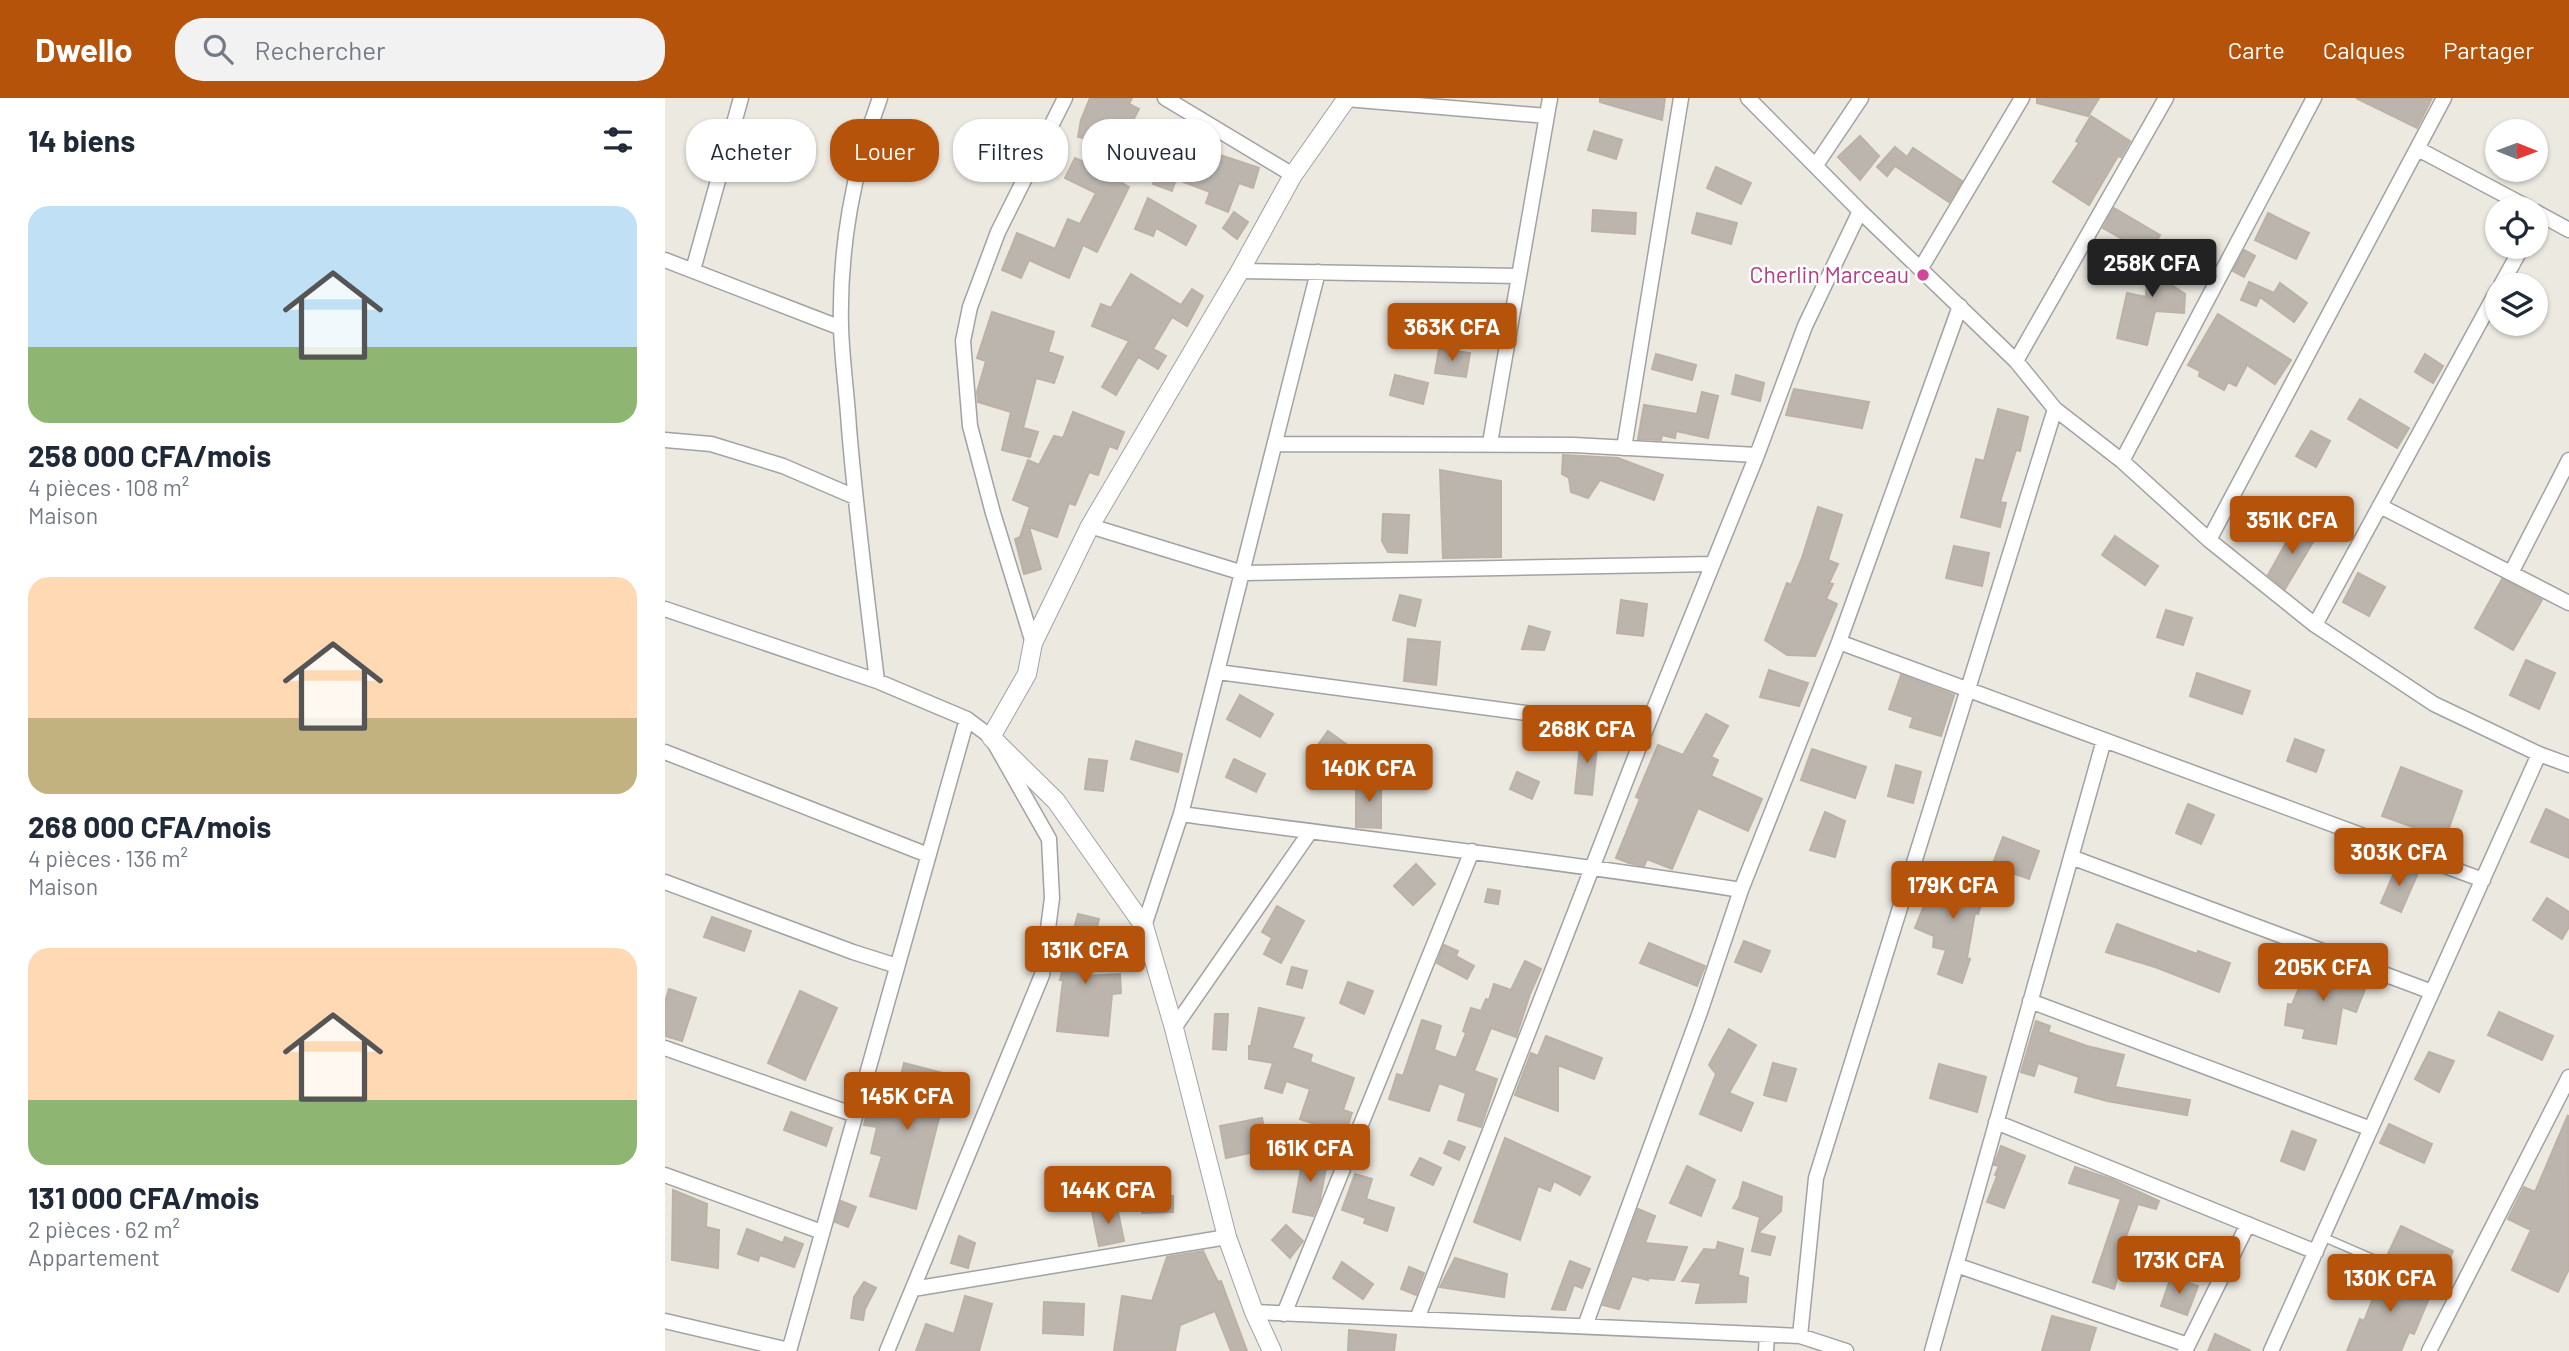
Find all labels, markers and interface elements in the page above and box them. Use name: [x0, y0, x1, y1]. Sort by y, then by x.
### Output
search box: [175, 18, 665, 81]
text: Dwello: [35, 29, 133, 69]
icon: search: [199, 30, 237, 68]
text: Rechercher: [255, 34, 385, 65]
text: Carte: [2228, 35, 2285, 64]
text: Calques: [2323, 35, 2405, 64]
text: Partager: [2443, 35, 2534, 64]
chip: Acheter: [686, 119, 816, 182]
chip: Louer: [830, 119, 939, 182]
chip: Filtres: [953, 119, 1068, 182]
chip: Nouveau: [1082, 119, 1221, 182]
north arrow: [2485, 119, 2548, 182]
map controls: [2485, 119, 2548, 336]
icon: filters: [599, 121, 637, 159]
text: 14 biens: [28, 122, 135, 158]
button: locate: [2485, 196, 2548, 259]
pin: 258K CFA: [2080, 240, 2224, 299]
text: 258K CFA: [2103, 248, 2201, 276]
icon: home: [270, 252, 396, 378]
place label: Cherlin Marceau: [1749, 260, 1909, 288]
marker: Cherlin Marceau: [1915, 267, 1931, 283]
button: layers: [2485, 273, 2548, 336]
pin: 363K CFA: [1380, 303, 1524, 363]
text: 363K CFA: [1404, 312, 1500, 340]
text: 258 000 CFA/mois: [28, 437, 271, 473]
text: 4 pièces · 108 m²: [28, 473, 189, 501]
pin: 351K CFA: [2220, 496, 2364, 556]
text: Maison: [28, 501, 98, 529]
text: 351K CFA: [2246, 505, 2338, 533]
icon: home: [270, 623, 396, 749]
pin: 268K CFA: [1515, 706, 1659, 765]
text: 268K CFA: [1538, 714, 1636, 742]
pin: 140K CFA: [1297, 744, 1441, 804]
text: 140K CFA: [1322, 753, 1416, 781]
text: 268 000 CFA/mois: [28, 808, 271, 844]
pin: 303K CFA: [2327, 828, 2471, 888]
text: 303K CFA: [2350, 837, 2448, 865]
text: 4 pièces · 136 m²: [28, 844, 188, 872]
pin: 179K CFA: [1881, 862, 2025, 921]
text: 179K CFA: [1907, 870, 1999, 898]
text: Maison: [28, 872, 98, 900]
pin: 131K CFA: [1013, 926, 1157, 986]
text: 131K CFA: [1041, 935, 1129, 963]
pin: 205K CFA: [2251, 944, 2395, 1003]
text: 205K CFA: [2274, 952, 2372, 980]
icon: home: [270, 994, 396, 1120]
pin: 145K CFA: [835, 1072, 979, 1132]
text: 145K CFA: [860, 1081, 954, 1109]
pin: 161K CFA: [1238, 1124, 1382, 1184]
text: 161K CFA: [1266, 1133, 1354, 1161]
pin: 144K CFA: [1036, 1166, 1180, 1226]
text: 144K CFA: [1060, 1175, 1156, 1203]
text: 131 000 CFA/mois: [28, 1179, 259, 1215]
text: 2 pièces · 62 m²: [28, 1215, 180, 1243]
pin: 173K CFA: [2107, 1236, 2251, 1296]
text: Appartement: [28, 1243, 160, 1271]
text: 173K CFA: [2133, 1245, 2225, 1273]
pin: 130K CFA: [2318, 1254, 2462, 1314]
text: 130K CFA: [2343, 1263, 2437, 1291]

